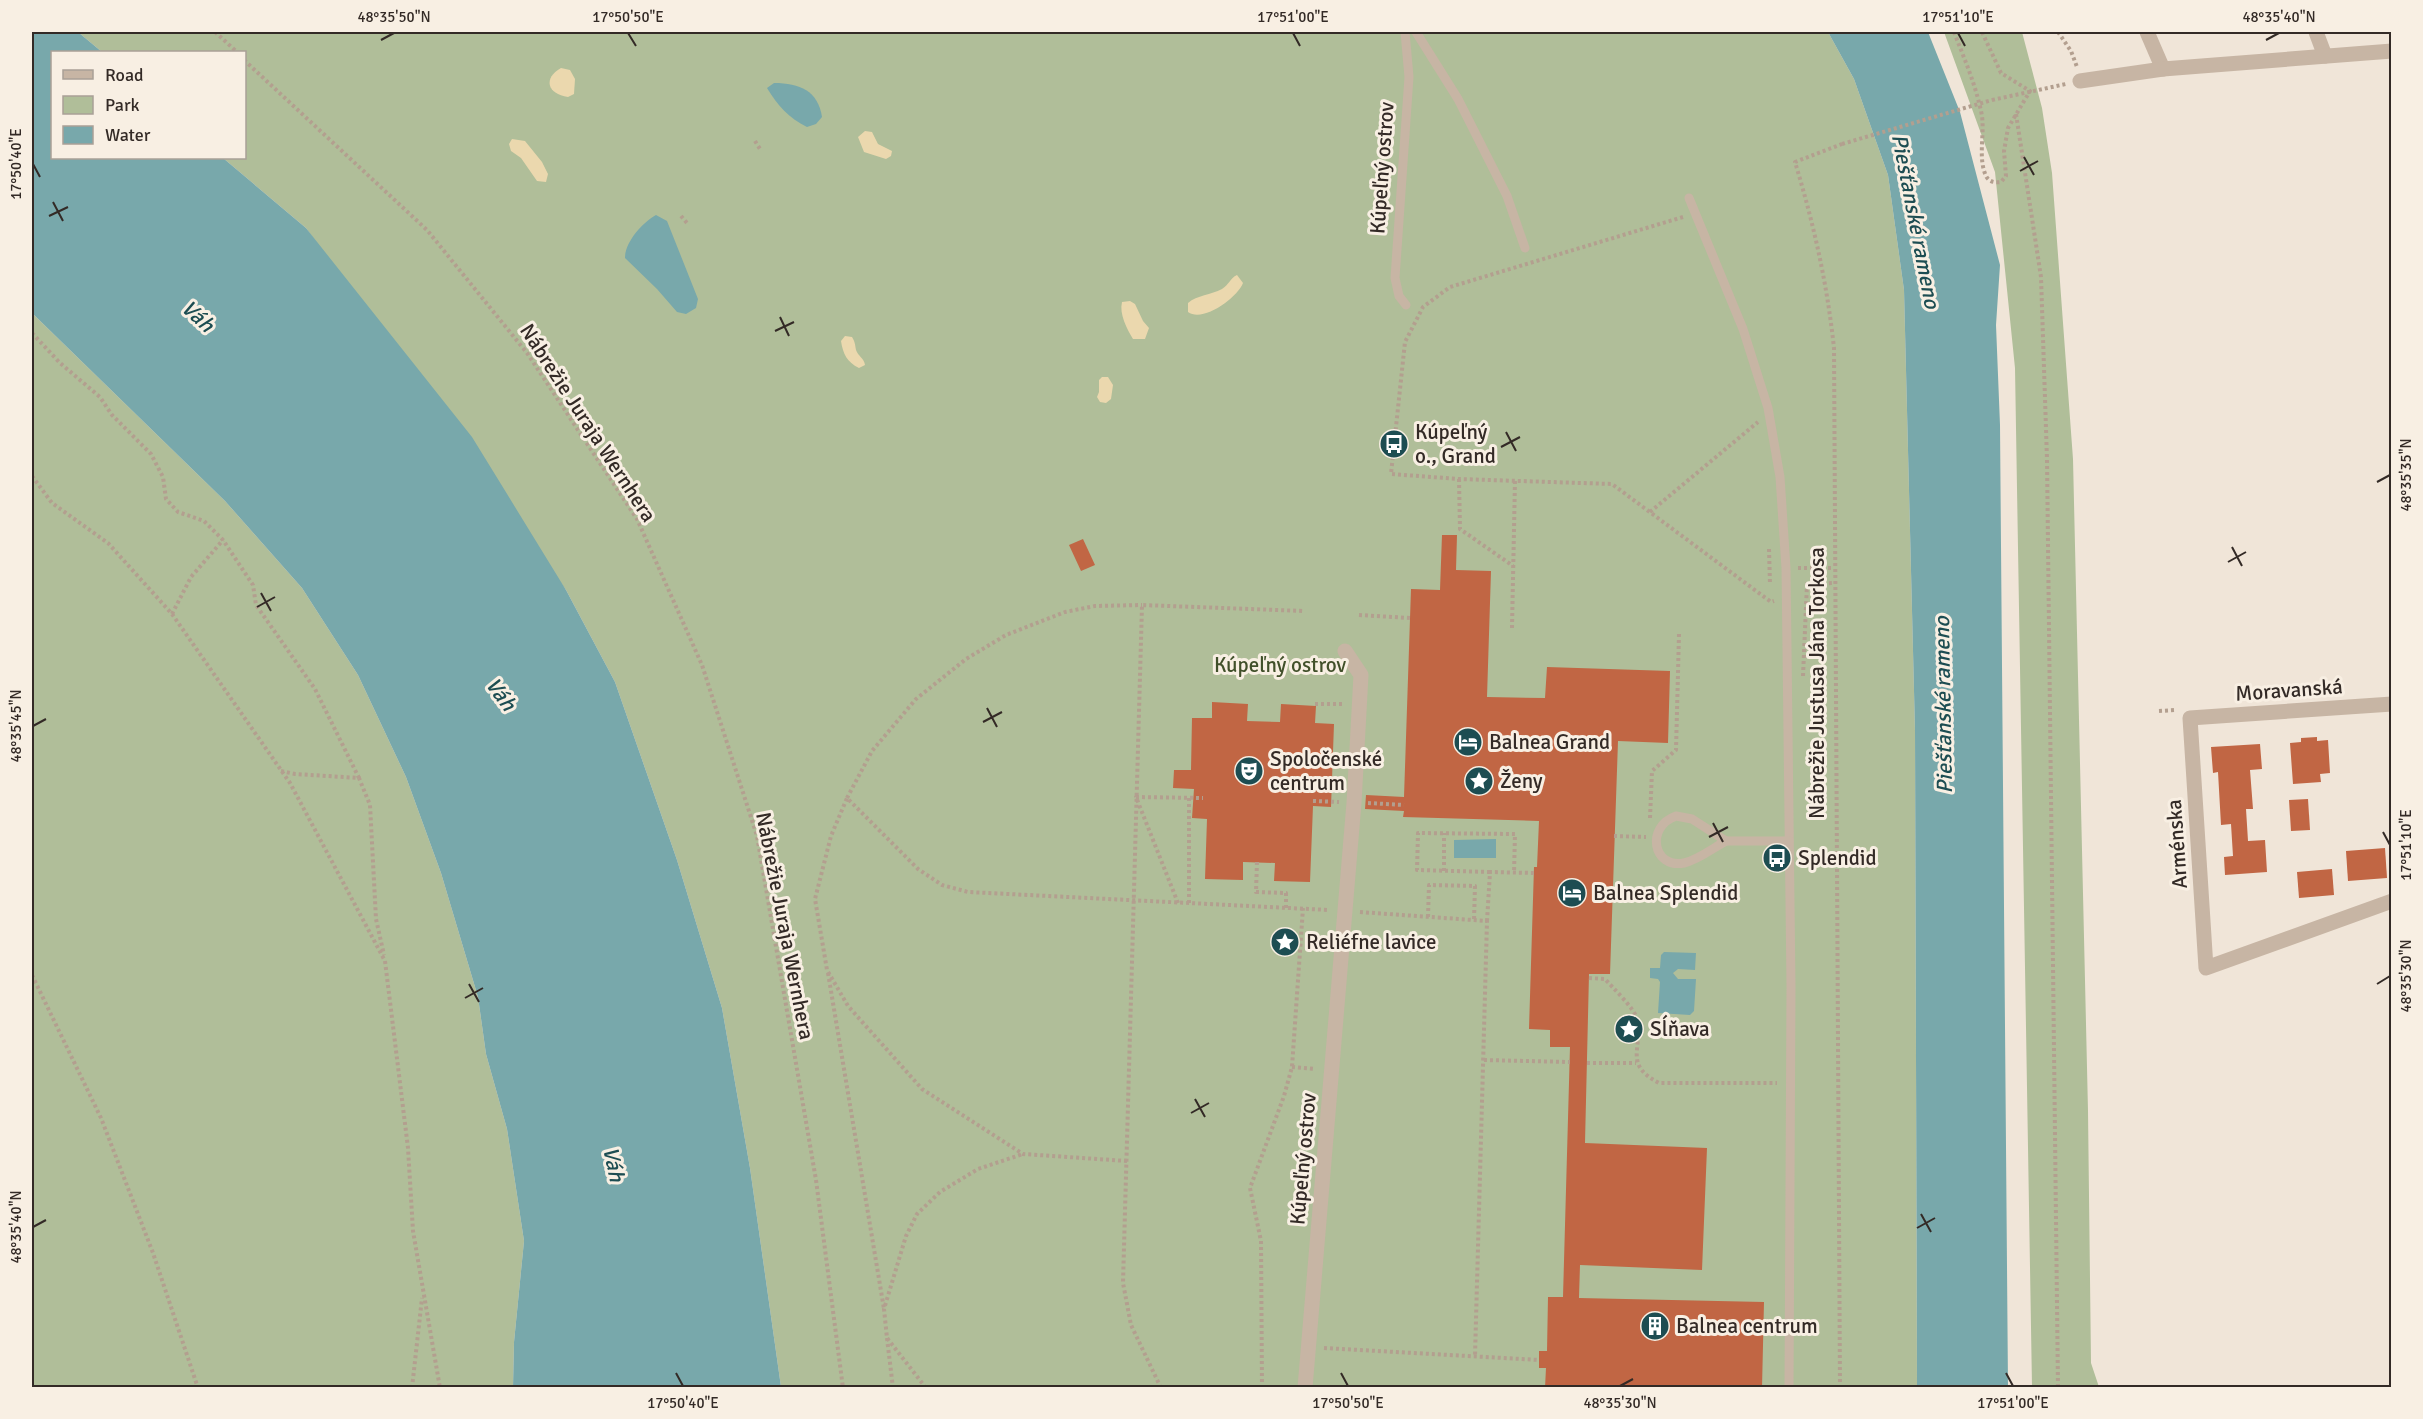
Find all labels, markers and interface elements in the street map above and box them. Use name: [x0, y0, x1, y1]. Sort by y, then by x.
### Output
text: 48°35'50"N: [357, 8, 431, 26]
text: 17°50'50"E: [592, 8, 664, 26]
text: 17°51'00"E: [1257, 8, 1329, 26]
text: 17°51'10"E: [1922, 8, 1994, 26]
text: 48°35'40"N: [2242, 8, 2316, 26]
legend: [51, 51, 246, 159]
text: Road: [105, 64, 144, 86]
text: Park: [105, 94, 140, 116]
street label: Kúpeľný ostrov: [1364, 101, 1400, 235]
text: Water: [105, 124, 151, 146]
text: 17°50'40"E: [7, 128, 25, 200]
water label: Piešťanské rameno: [1886, 131, 1946, 312]
water label: Váh: [176, 294, 221, 338]
street label: Nábrežie Juraja Wernhera: [514, 319, 662, 527]
place label: Kúpeľný o., Grand: [1415, 419, 1496, 469]
bus stop icon: Kúpeľný o., Grand: [1378, 428, 1410, 460]
text: 48°35'35"N: [2397, 438, 2415, 512]
street label: Nábrežie Justusa Jána Torkosa: [1804, 547, 1830, 819]
water label: Piešťanské rameno: [1928, 615, 1958, 794]
park label: Kúpeľný ostrov: [1214, 652, 1347, 678]
water label: Váh: [480, 672, 523, 717]
street label: Moravanská: [2234, 673, 2344, 707]
text: 48°35'45"N: [7, 689, 25, 763]
hotel icon: Balnea Grand: [1452, 726, 1484, 758]
place label: Balnea Grand: [1489, 729, 1610, 755]
place label: Spoločenské centrum: [1270, 746, 1382, 796]
theatre icon: Spoločenské centrum: [1233, 755, 1265, 787]
place icon: Ženy: [1463, 765, 1495, 797]
place label: Ženy: [1500, 768, 1543, 794]
street label: Arménska: [2161, 798, 2193, 890]
text: 17°51'10"E: [2397, 809, 2415, 881]
street label: Nábrežie Juraja Wernhera: [750, 810, 820, 1042]
bus stop icon: Splendid: [1761, 842, 1793, 874]
place label: Splendid: [1798, 845, 1877, 871]
hotel icon: Balnea Splendid: [1556, 877, 1588, 909]
place label: Balnea Splendid: [1593, 880, 1738, 906]
place icon: Reliéfne lavice: [1269, 926, 1301, 958]
place label: Reliéfne lavice: [1306, 929, 1437, 955]
text: 48°35'30"N: [2397, 939, 2415, 1013]
place icon: Sĺňava: [1613, 1013, 1645, 1045]
place label: Sĺňava: [1650, 1014, 1710, 1042]
street label: Kúpeľný ostrov: [1284, 1092, 1322, 1226]
water label: Váh: [597, 1144, 631, 1185]
text: 48°35'40"N: [7, 1190, 25, 1264]
building icon: Balnea centrum: [1639, 1310, 1671, 1342]
place label: Balnea centrum: [1676, 1313, 1818, 1339]
text: 17°50'40"E: [647, 1394, 719, 1412]
text: 17°50'50"E: [1312, 1394, 1384, 1412]
text: 48°35'30"N: [1583, 1394, 1657, 1412]
text: 17°51'00"E: [1977, 1394, 2049, 1412]

